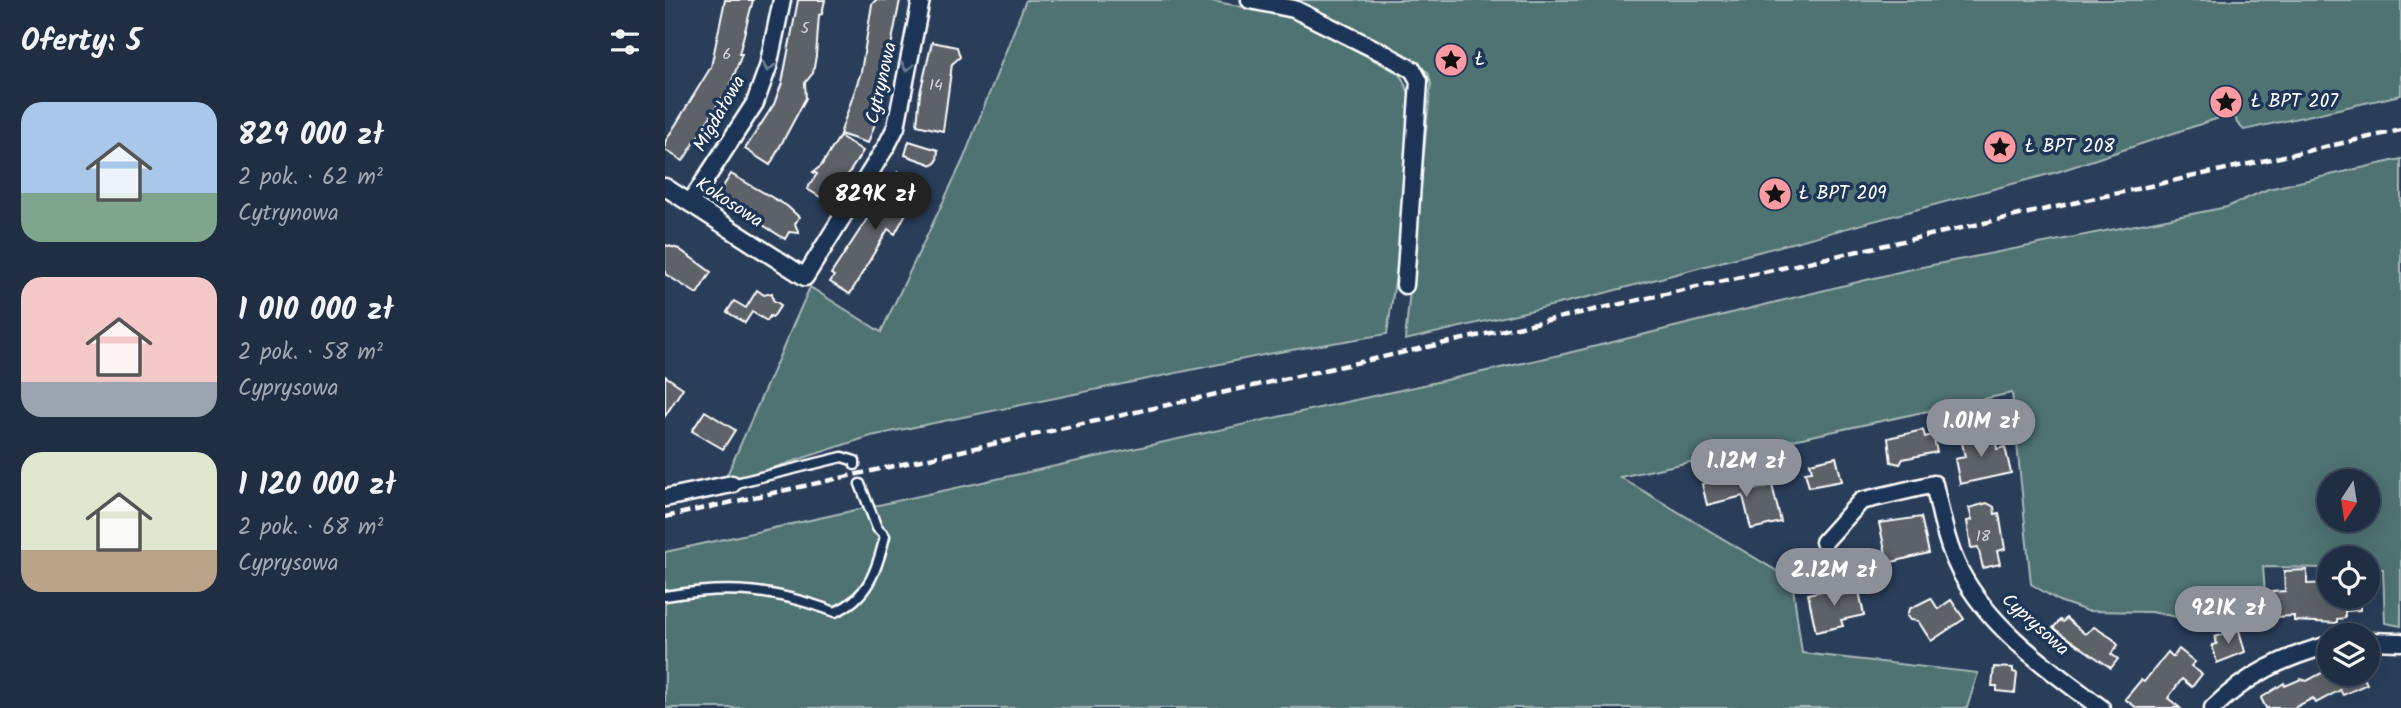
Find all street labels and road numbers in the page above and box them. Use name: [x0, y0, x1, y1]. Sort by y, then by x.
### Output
street label: Cytrynowa: [858, 39, 906, 127]
street label: Migdałowa: [686, 70, 754, 158]
street label: Kokosowa: [689, 170, 769, 236]
street label: Cyprysowa: [1994, 586, 2076, 664]

